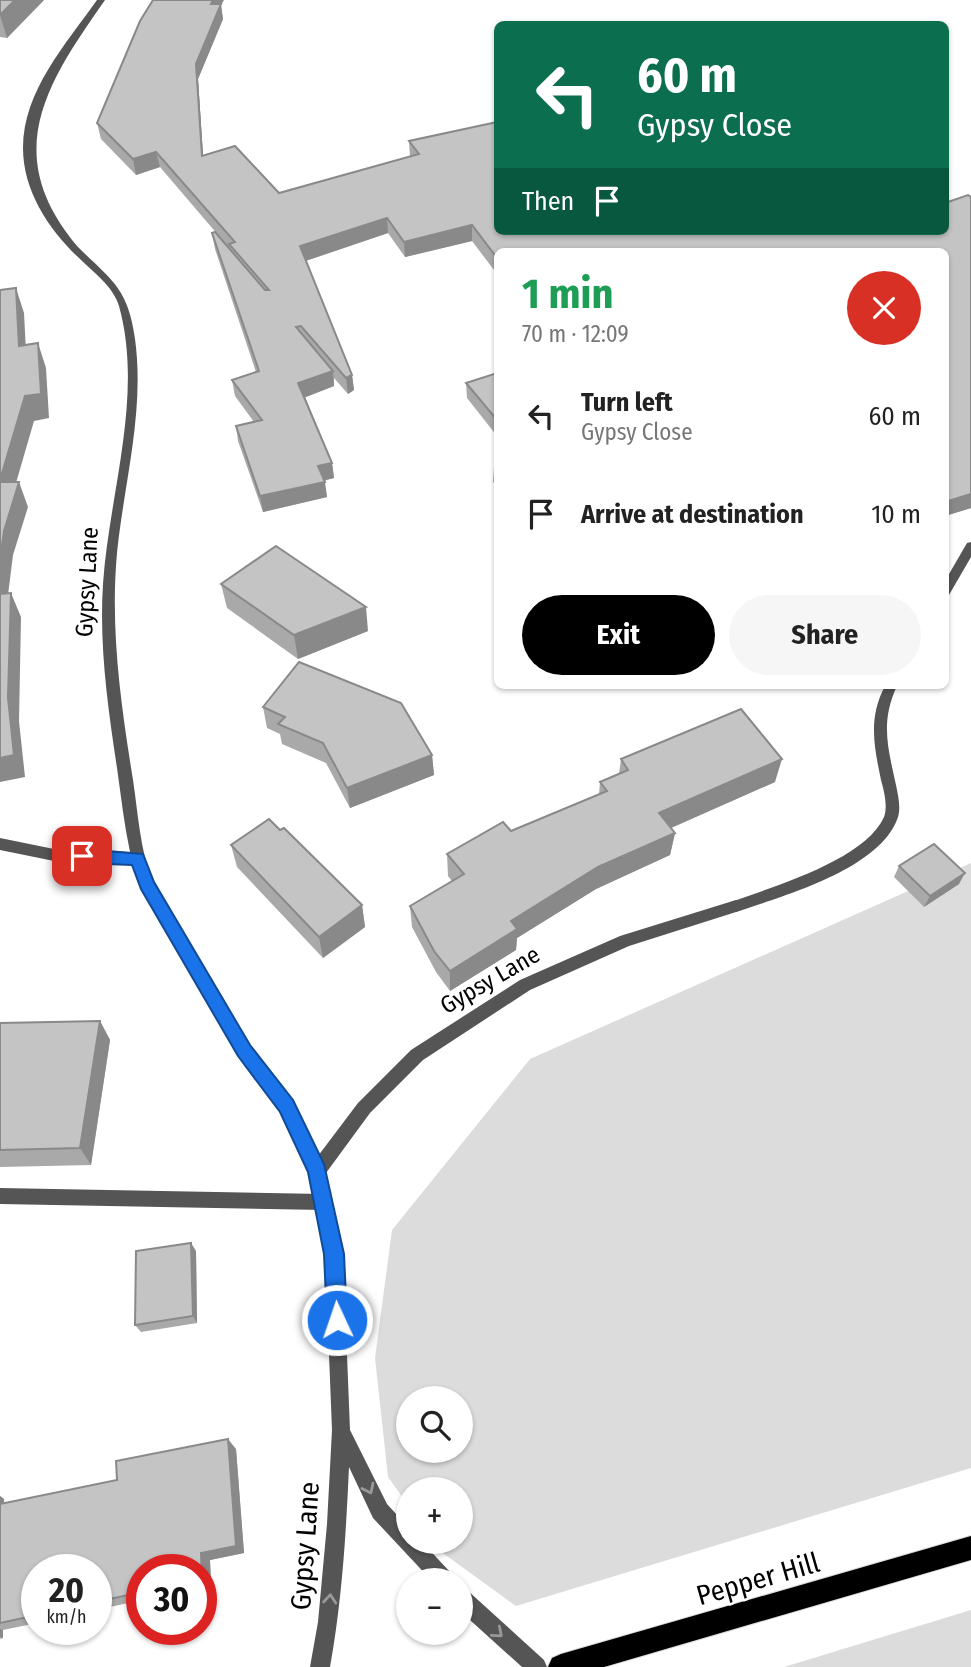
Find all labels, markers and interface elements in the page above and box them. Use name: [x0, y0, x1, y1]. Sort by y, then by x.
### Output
text: 60 m: [637, 46, 737, 105]
icon: left: [522, 49, 613, 140]
text: Gypsy Close: [637, 106, 792, 144]
icon: arrive: [588, 182, 626, 220]
text: Then: [522, 186, 574, 217]
text: 1 min: [522, 269, 613, 319]
button: close: [847, 271, 921, 345]
text: 70 m · 12:09: [522, 320, 629, 348]
text: Turn left: [581, 387, 673, 418]
icon: left: [522, 397, 560, 435]
text: 60 m: [868, 401, 921, 432]
text: Gypsy Close: [581, 418, 693, 446]
icon: arrive: [522, 495, 560, 533]
text: Arrive at destination: [581, 499, 804, 530]
text: 10 m: [871, 499, 921, 530]
street label: Gypsy Lane: [70, 526, 104, 638]
button: Exit: [522, 595, 715, 675]
button: Share: [729, 595, 921, 675]
pin: [52, 826, 112, 886]
icon: arrive: [63, 837, 101, 875]
street label: Gypsy Lane: [435, 940, 545, 1020]
position arrow: [300, 1283, 374, 1357]
map controls: [396, 1386, 473, 1645]
button: search: [396, 1386, 473, 1463]
button: +: [396, 1477, 473, 1554]
street label: Gypsy Lane: [284, 1481, 326, 1611]
one-way arrow: [361, 1481, 375, 1494]
street label: Pepper Hill: [693, 1546, 823, 1612]
speed limit sign: 30: [126, 1554, 217, 1645]
button: −: [396, 1568, 473, 1645]
text: 20: [49, 1569, 84, 1611]
one-way arrow: [322, 1594, 337, 1605]
text: km/h: [46, 1606, 87, 1628]
one-way arrow: [490, 1625, 503, 1637]

